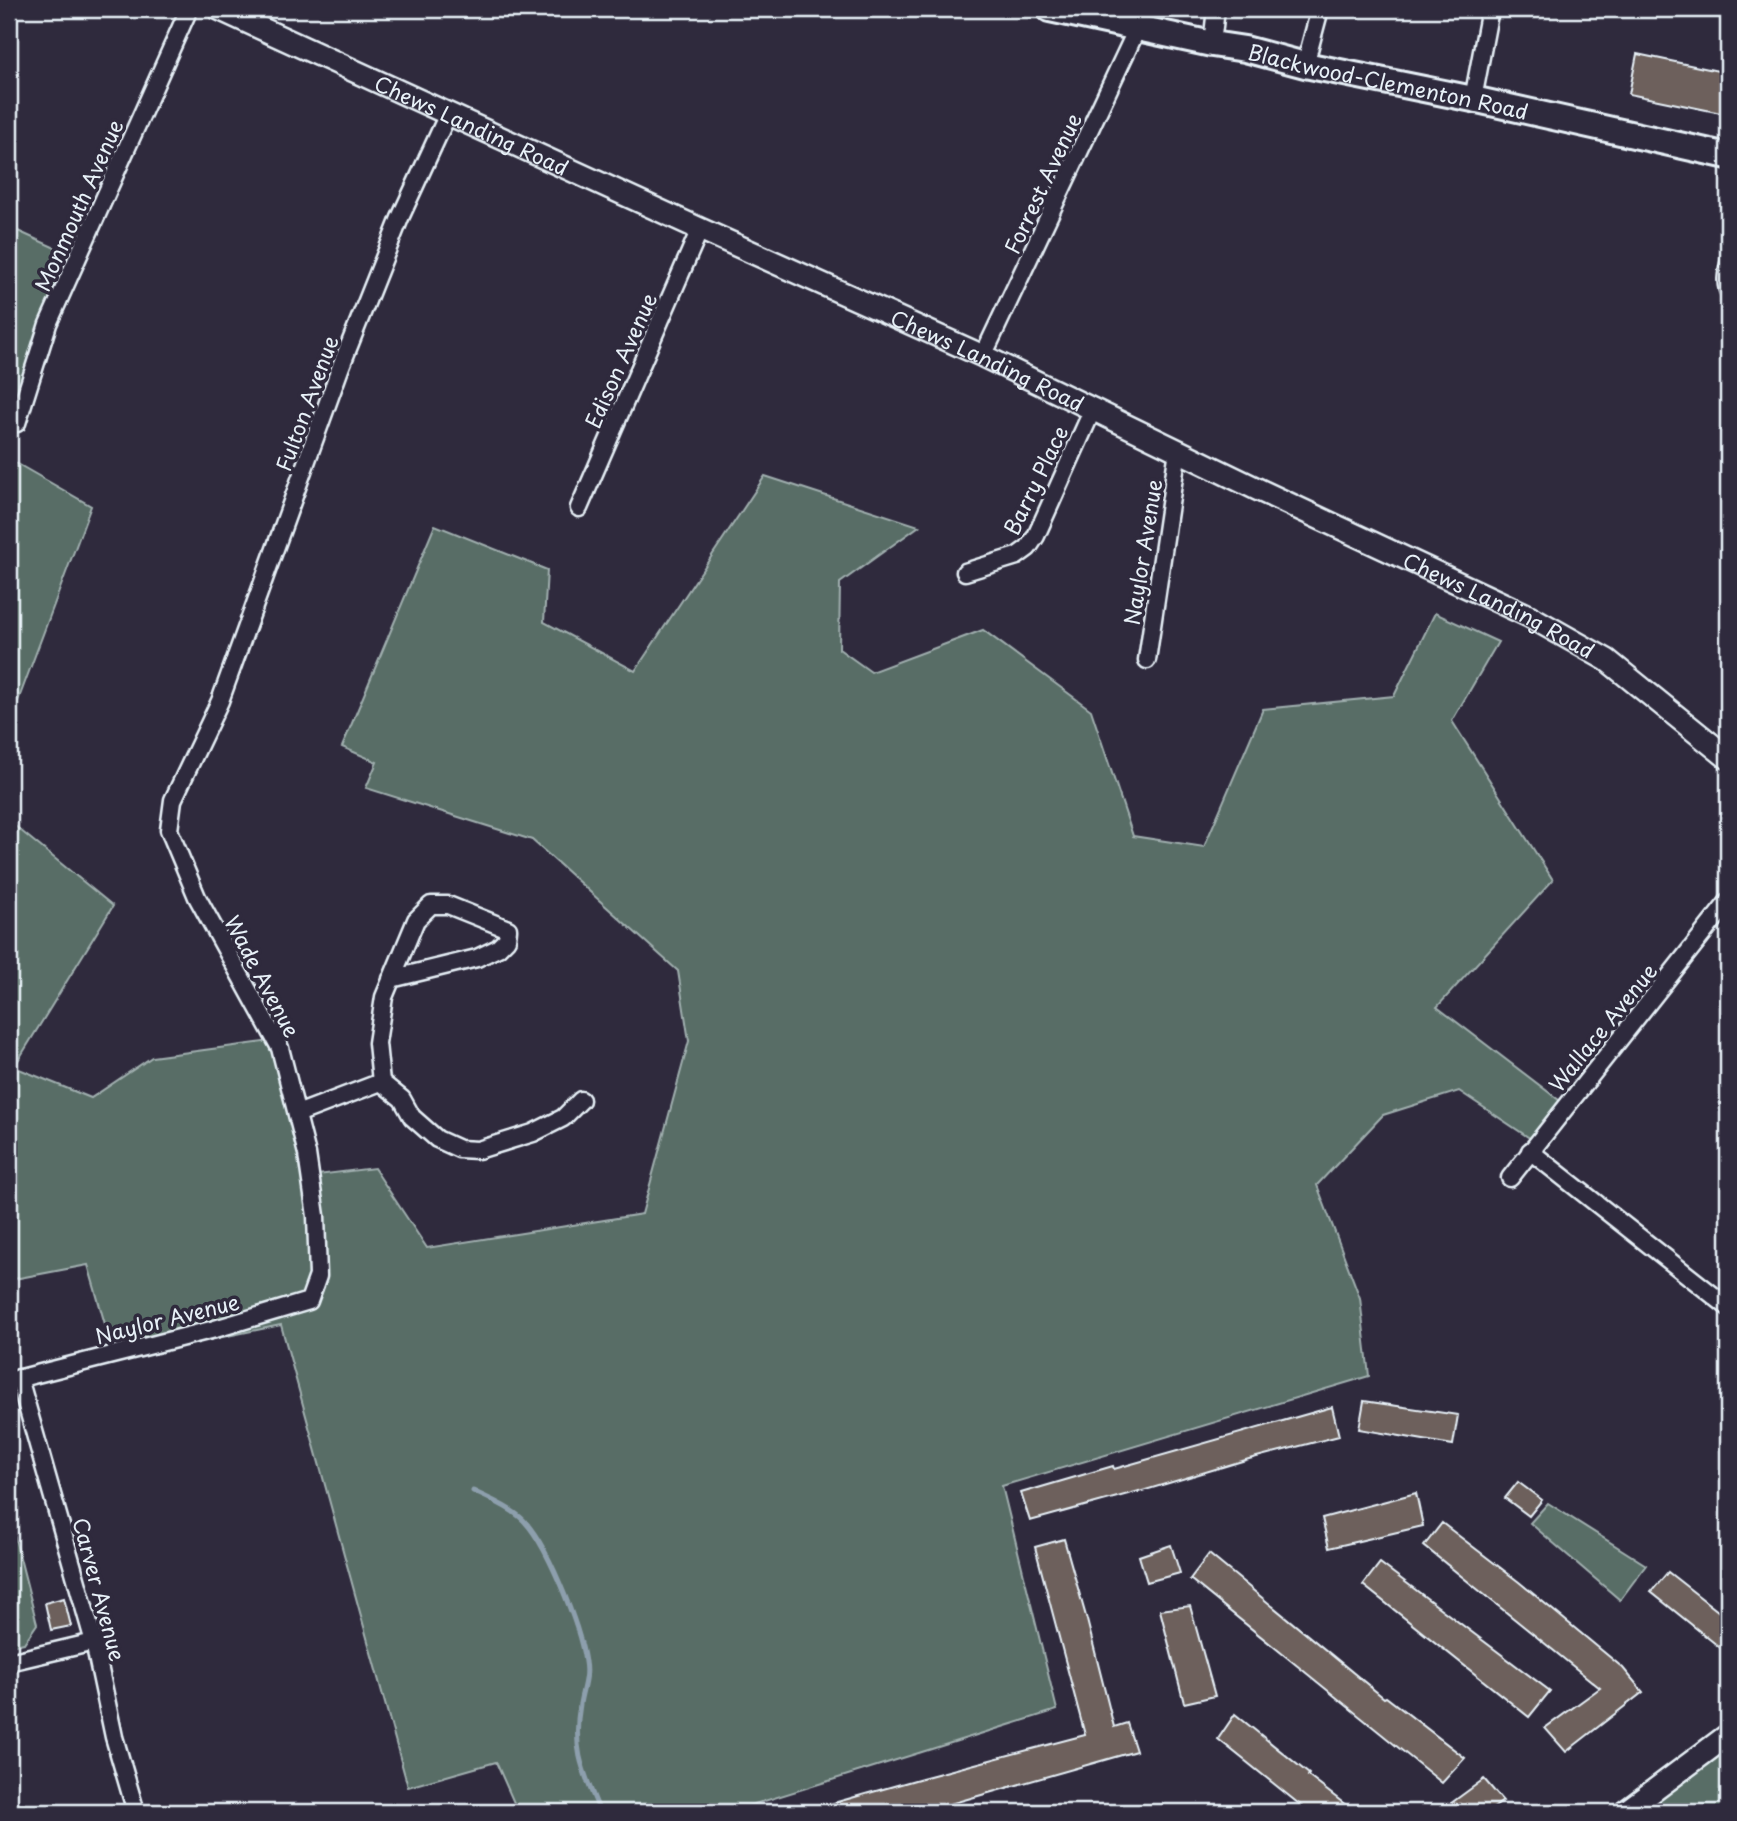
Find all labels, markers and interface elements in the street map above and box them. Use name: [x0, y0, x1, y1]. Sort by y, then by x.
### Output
street label: Blackwood-Clementon Road: [1245, 35, 1531, 127]
street label: Chews Landing Road: [370, 66, 574, 183]
street label: Forrest Avenue: [995, 107, 1089, 259]
street label: Monmouth Avenue: [26, 114, 130, 296]
street label: Edison Avenue: [576, 287, 664, 433]
street label: Chews Landing Road: [886, 301, 1090, 419]
street label: Fulton Avenue: [267, 331, 345, 475]
street label: Barry Place: [995, 420, 1075, 540]
street label: Naylor Avenue: [1115, 477, 1169, 627]
street label: Chews Landing Road: [1398, 544, 1601, 666]
street label: Wade Avenue: [217, 909, 309, 1043]
street label: Wallace Avenue: [1540, 956, 1664, 1098]
street label: Naylor Avenue: [92, 1285, 242, 1351]
street label: Carver Avenue: [65, 1514, 135, 1664]

